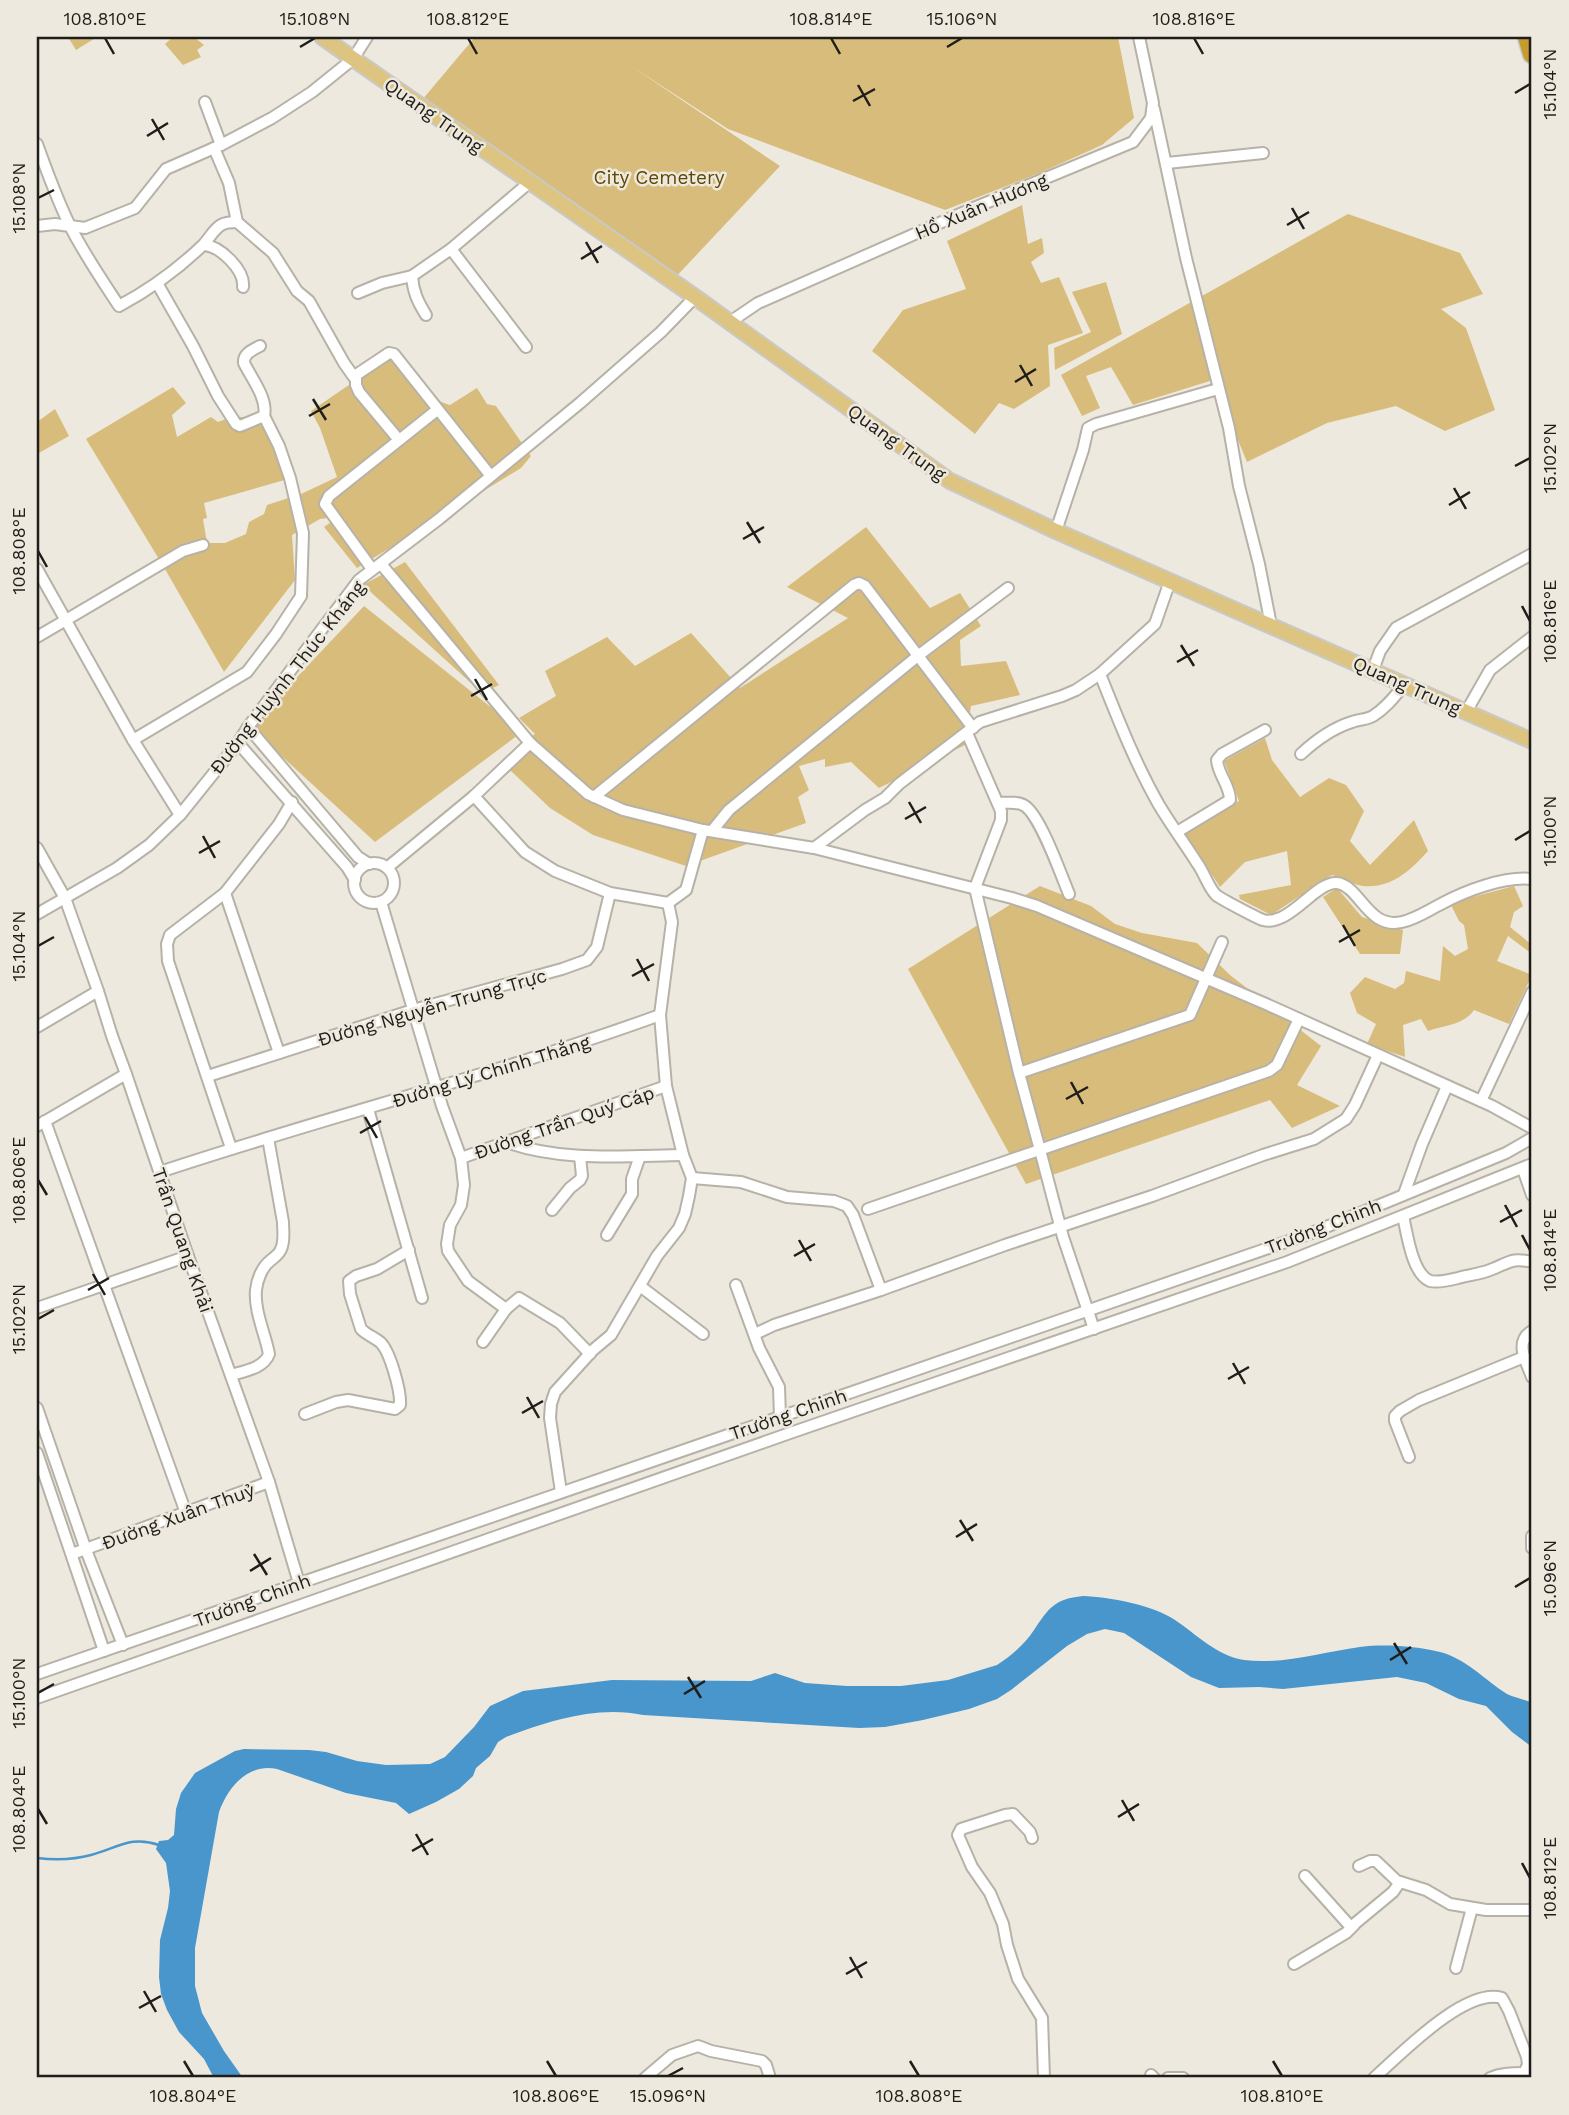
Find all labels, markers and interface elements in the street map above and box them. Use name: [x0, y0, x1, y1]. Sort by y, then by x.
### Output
text: 108.810°E: [63, 8, 147, 29]
text: 15.108°N: [280, 8, 350, 29]
text: 108.812°E: [427, 8, 509, 29]
text: 108.814°E: [790, 8, 872, 29]
text: 15.106°N: [927, 8, 997, 29]
text: 108.816°E: [1153, 8, 1235, 29]
text: 15.104°N: [1539, 49, 1560, 119]
street label: Quang Trung: [380, 73, 489, 159]
text: 15.108°N: [8, 163, 29, 233]
park label: City Cemetery: [593, 166, 725, 189]
street label: Hồ Xuân Hương: [911, 168, 1052, 245]
street label: Quang Trung: [843, 399, 951, 486]
text: 15.102°N: [1539, 423, 1560, 493]
text: 108.808°E: [8, 507, 29, 595]
street label: Đường Huỳnh Thúc Kháng: [205, 575, 371, 778]
text: 108.816°E: [1539, 580, 1560, 662]
street label: Quang Trung: [1349, 651, 1465, 720]
text: 15.100°N: [1539, 795, 1560, 867]
text: 15.104°N: [8, 911, 29, 981]
street label: Đường Nguyễn Trung Trực: [315, 964, 549, 1051]
street label: Đường Lý Chính Thắng: [389, 1030, 594, 1113]
street label: Đường Trần Quý Cáp: [471, 1081, 657, 1164]
text: 108.806°E: [8, 1136, 29, 1224]
street label: Trần Quang Khải: [147, 1165, 218, 1316]
street label: Trường Chinh: [1262, 1194, 1385, 1259]
text: 108.814°E: [1539, 1209, 1560, 1291]
text: 15.102°N: [8, 1284, 29, 1354]
street label: Trường Chinh: [726, 1384, 850, 1445]
street label: Đường Xuân Thuỷ: [99, 1478, 258, 1555]
text: 15.096°N: [1539, 1540, 1560, 1616]
street label: Trường Chinh: [191, 1569, 314, 1632]
text: 15.100°N: [8, 1657, 29, 1729]
text: 108.804°E: [8, 1765, 29, 1853]
text: 108.812°E: [1539, 1837, 1560, 1919]
text: 108.804°E: [149, 2085, 237, 2106]
text: 108.806°E: [512, 2085, 600, 2106]
text: 15.096°N: [630, 2085, 706, 2106]
text: 108.808°E: [875, 2085, 963, 2106]
text: 108.810°E: [1240, 2085, 1324, 2106]

